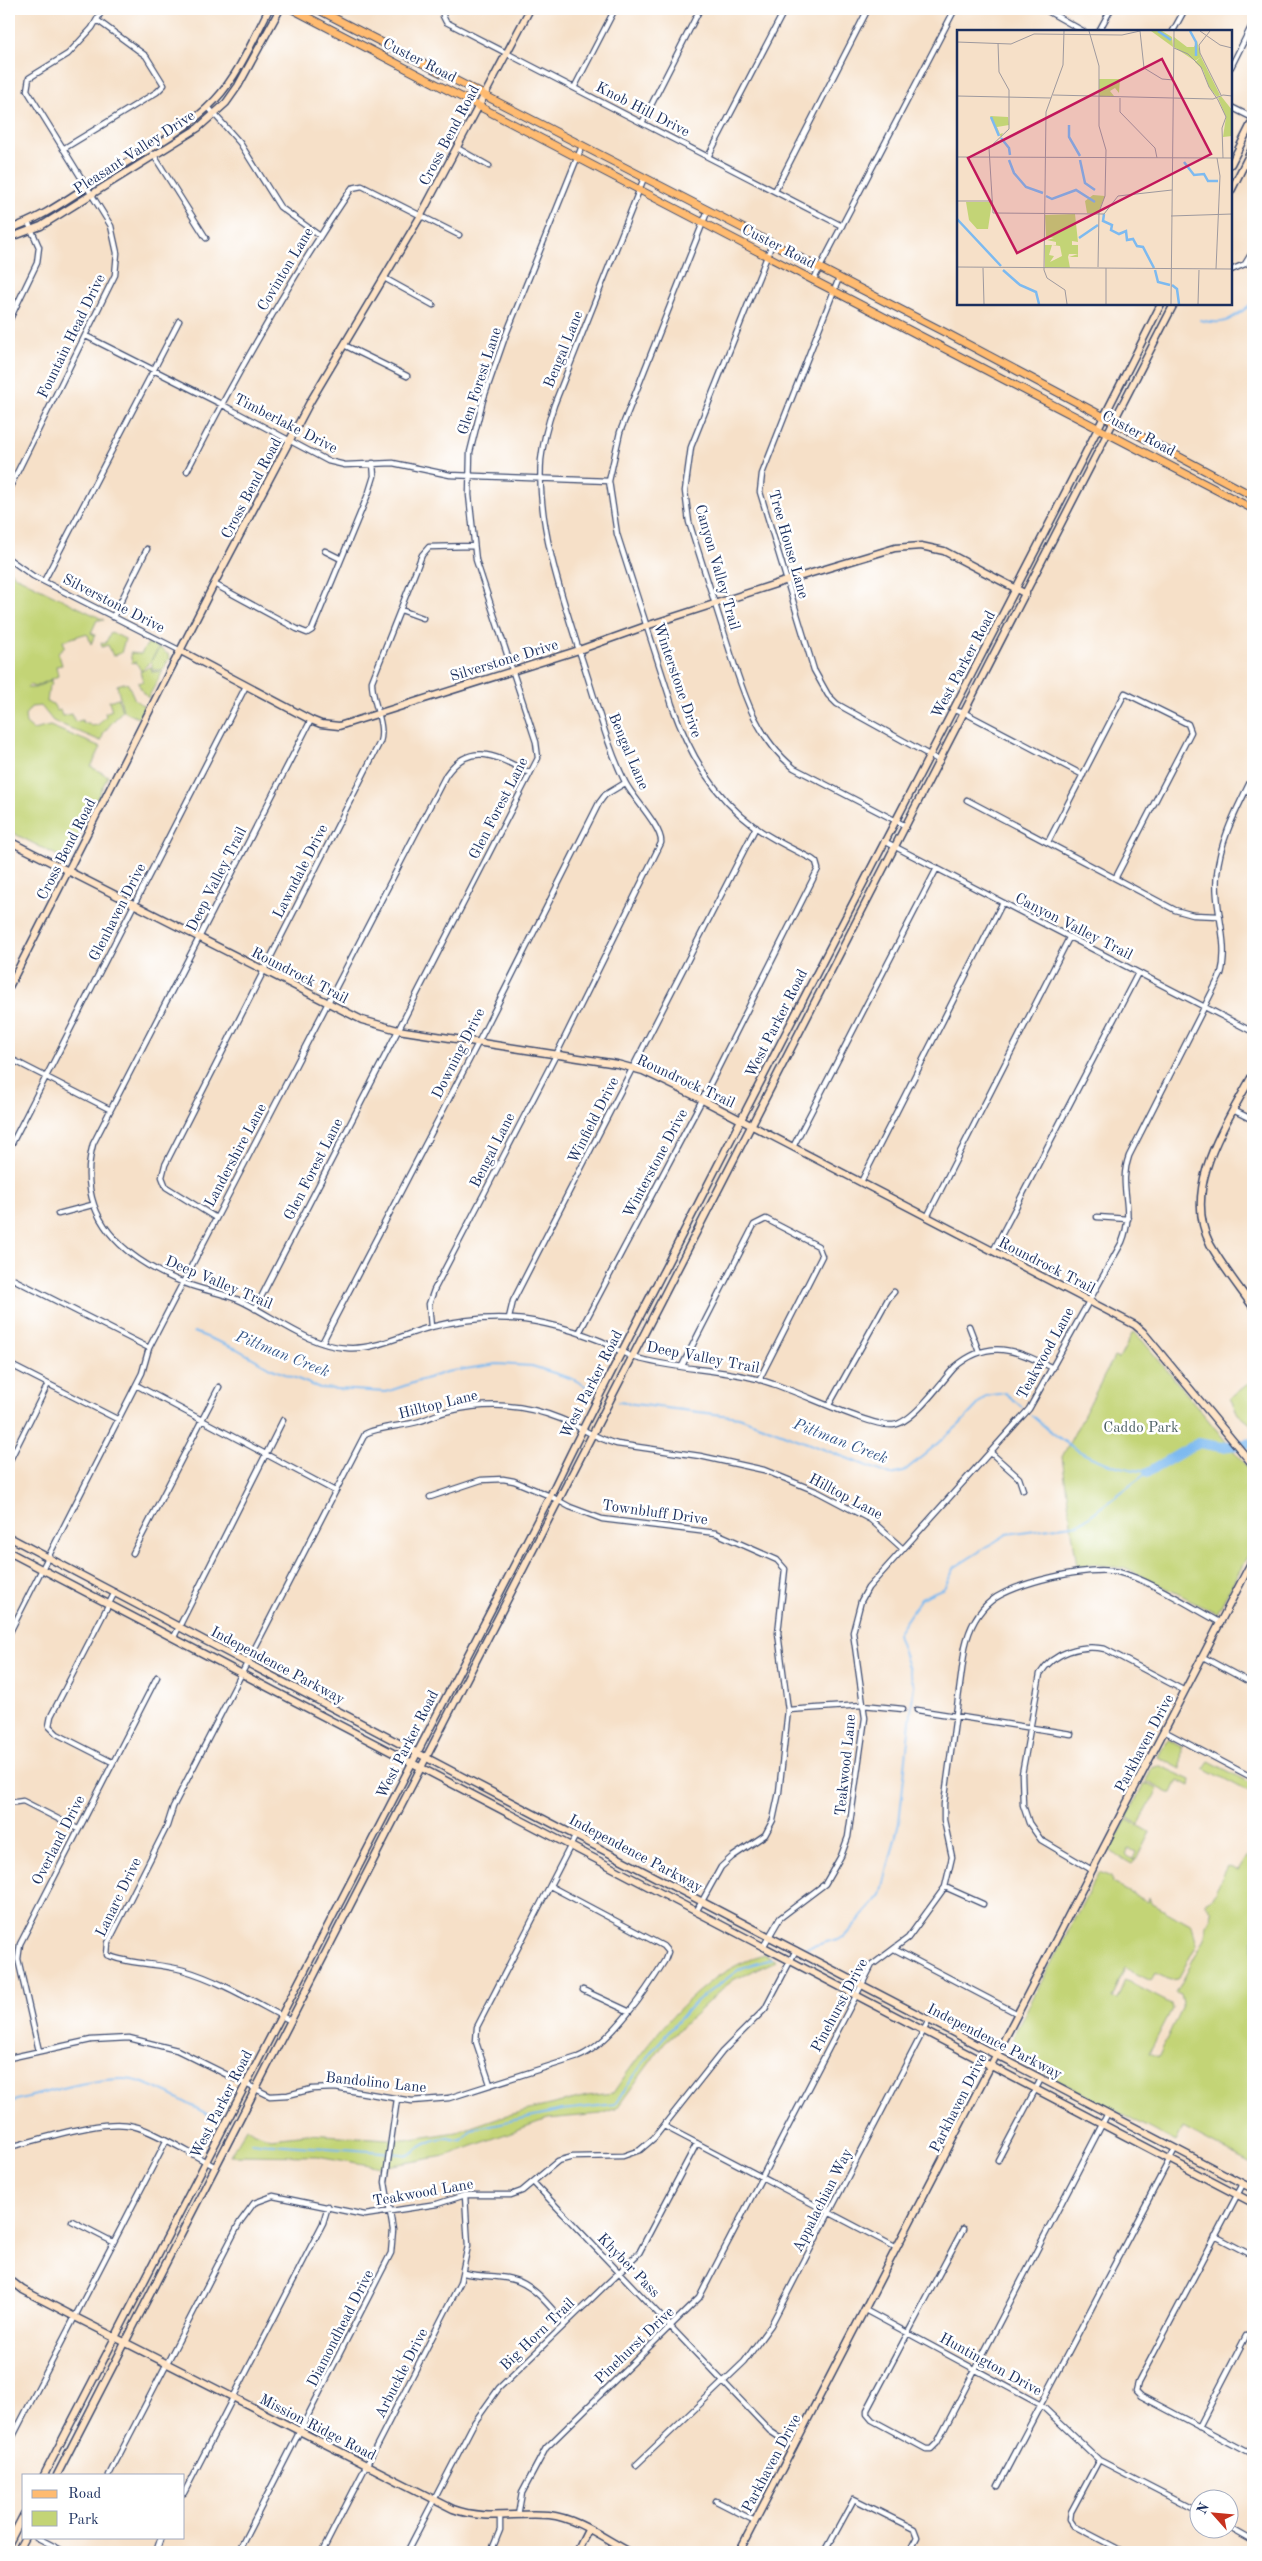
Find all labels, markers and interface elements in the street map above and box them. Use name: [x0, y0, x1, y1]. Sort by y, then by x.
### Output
inset map: [957, 30, 1232, 305]
street label: Custer Road: [380, 36, 459, 86]
street label: Knob Hill Drive: [593, 80, 692, 140]
street label: Cross Bend Road: [417, 83, 483, 189]
street label: Pleasant Valley Drive: [72, 109, 198, 198]
street label: Custer Road: [739, 222, 818, 272]
street label: Covinton Lane: [256, 225, 317, 314]
street label: Fountain Head Drive: [36, 272, 109, 401]
street label: Bengal Lane: [542, 309, 587, 390]
street label: Glen Forest Lane: [456, 326, 505, 437]
street label: Timberlake Drive: [231, 392, 340, 457]
street label: Custer Road: [1099, 409, 1177, 460]
street label: Cross Bend Road: [219, 436, 285, 542]
street label: Tree House Lane: [765, 488, 810, 601]
street label: Canyon Valley Trail: [691, 503, 742, 632]
street label: Silverstone Drive: [60, 572, 167, 637]
street label: West Parker Road: [930, 608, 999, 721]
street label: Winterstone Drive: [650, 621, 703, 740]
street label: Silverstone Drive: [449, 638, 560, 685]
street label: Bengal Lane: [605, 711, 650, 792]
street label: Glen Forest Lane: [467, 755, 531, 862]
street label: Cross Bend Road: [35, 796, 99, 903]
street label: Lawndale Drive: [271, 822, 332, 921]
street label: Deep Valley Trail: [185, 825, 250, 934]
street label: Glenhaven Drive: [87, 861, 149, 964]
street label: Canyon Valley Trail: [1012, 891, 1135, 963]
street label: Roundrock Trail: [248, 945, 350, 1007]
street label: West Parker Road: [744, 967, 811, 1080]
street label: Downing Drive: [430, 1006, 489, 1101]
street label: Roundrock Trail: [634, 1053, 737, 1112]
street label: Winfield Drive: [566, 1075, 623, 1166]
street label: Landershire Lane: [203, 1101, 270, 1210]
street label: Winterstone Drive: [621, 1107, 691, 1220]
street label: Bengal Lane: [468, 1111, 519, 1190]
street label: Glen Forest Lane: [282, 1116, 346, 1223]
street label: Roundrock Trail: [995, 1235, 1097, 1297]
street label: Deep Valley Trail: [163, 1254, 274, 1313]
street label: Teakwood Lane: [1015, 1305, 1078, 1402]
water label: Pittman Creek: [232, 1328, 332, 1381]
street label: West Parker Road: [559, 1328, 626, 1441]
street label: Deep Valley Trail: [645, 1340, 760, 1377]
street label: Hilltop Lane: [397, 1388, 480, 1423]
water label: Pittman Creek: [790, 1416, 890, 1467]
park label: Caddo Park: [1103, 1421, 1179, 1436]
street label: Hilltop Lane: [806, 1472, 885, 1523]
street label: Townbluff Drive: [601, 1499, 709, 1528]
street label: Independence Parkway: [208, 1625, 347, 1708]
street label: West Parker Road: [375, 1688, 442, 1801]
street label: Parkhaven Drive: [1113, 1692, 1177, 1795]
street label: Teakwood Lane: [834, 1714, 859, 1817]
street label: Overland Drive: [30, 1793, 88, 1888]
street label: Independence Parkway: [566, 1813, 705, 1896]
street label: Lanarc Drive: [94, 1856, 145, 1940]
street label: Pinehurst Drive: [809, 1956, 871, 2055]
street label: Independence Parkway: [924, 2002, 1064, 2083]
street label: West Parker Road: [189, 2048, 256, 2161]
street label: Parkhaven Drive: [928, 2052, 991, 2155]
street label: Bandolino Lane: [325, 2071, 427, 2096]
street label: Appalachian Way: [791, 2146, 856, 2255]
street label: Teakwood Lane: [372, 2177, 475, 2210]
street label: Khyber Pass: [594, 2231, 662, 2301]
street label: Diamondhead Drive: [305, 2268, 377, 2390]
street label: Big Horn Trail: [498, 2296, 578, 2374]
street label: Pinehurst Drive: [593, 2305, 678, 2387]
street label: Arbuckle Drive: [373, 2326, 431, 2421]
street label: Huntington Drive: [937, 2331, 1044, 2400]
street label: Mission Ridge Road: [257, 2392, 378, 2464]
street label: Parkhaven Drive: [740, 2412, 804, 2515]
legend: [22, 2474, 185, 2538]
text: Road: [68, 2487, 102, 2502]
north arrow: [1190, 2488, 1240, 2538]
text: N: [1195, 2500, 1212, 2516]
text: Park: [68, 2513, 99, 2528]

